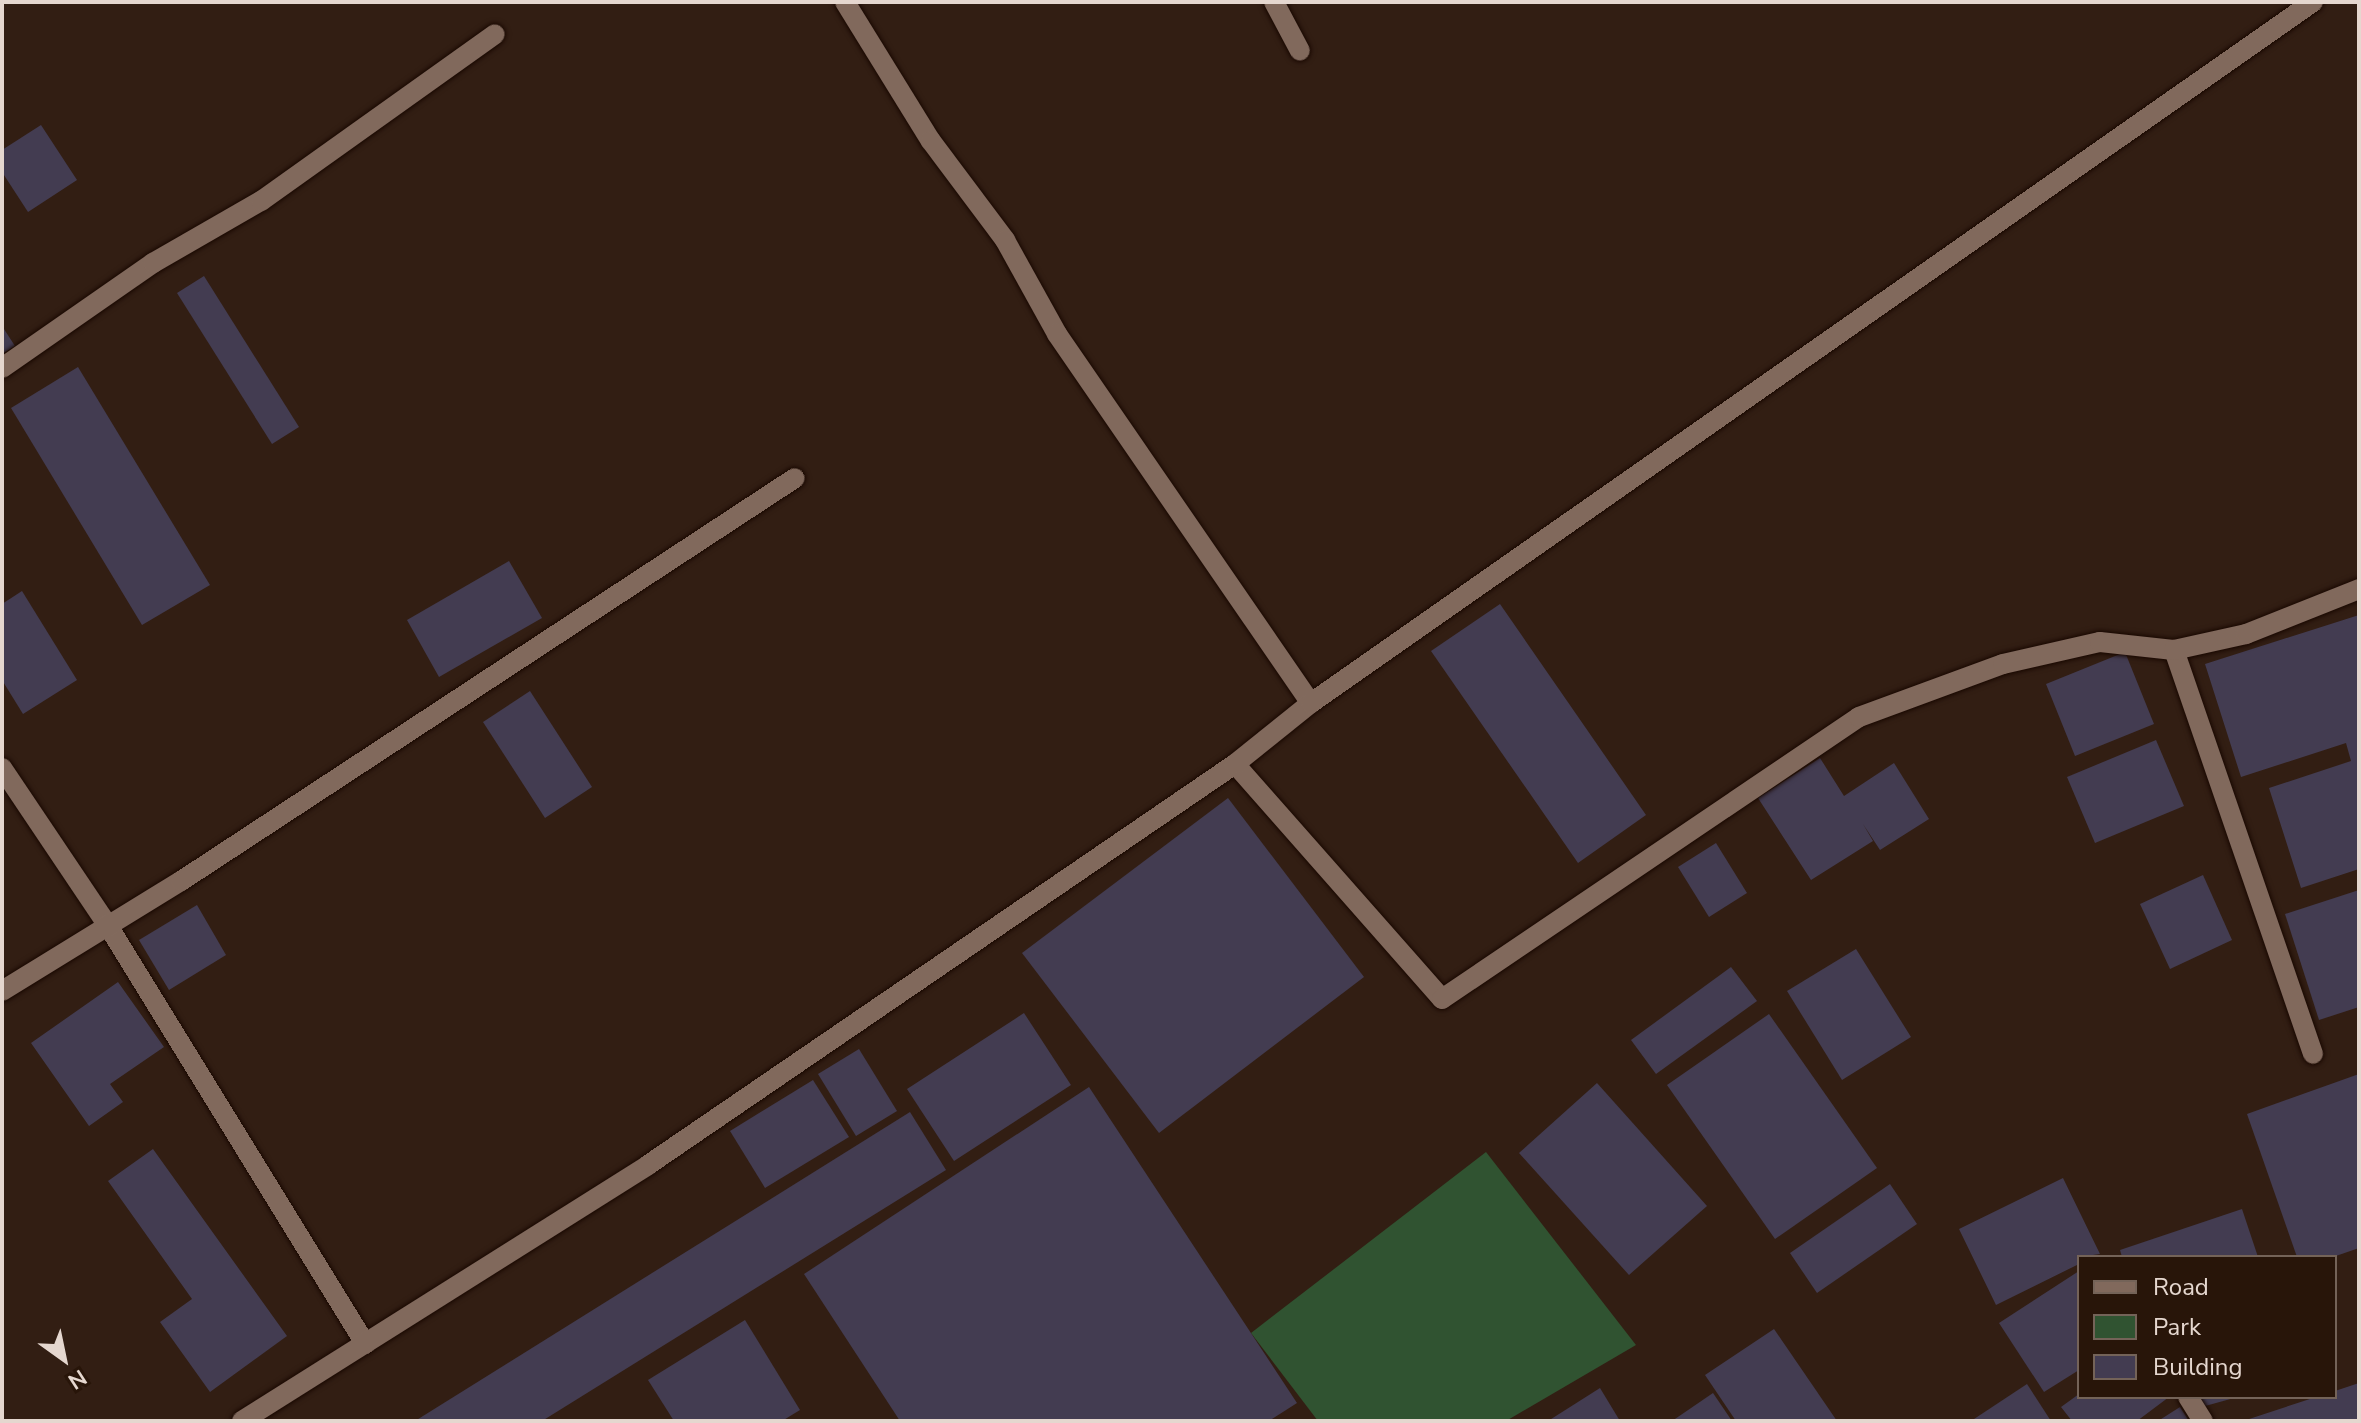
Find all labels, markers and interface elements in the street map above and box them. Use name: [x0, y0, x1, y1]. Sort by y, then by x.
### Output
legend: [2077, 1255, 2337, 1399]
text: Road: [2153, 1271, 2209, 1303]
text: Park: [2153, 1311, 2201, 1343]
north arrow: [24, 1319, 104, 1399]
text: Building: [2153, 1351, 2243, 1383]
text: N: [62, 1362, 92, 1396]

